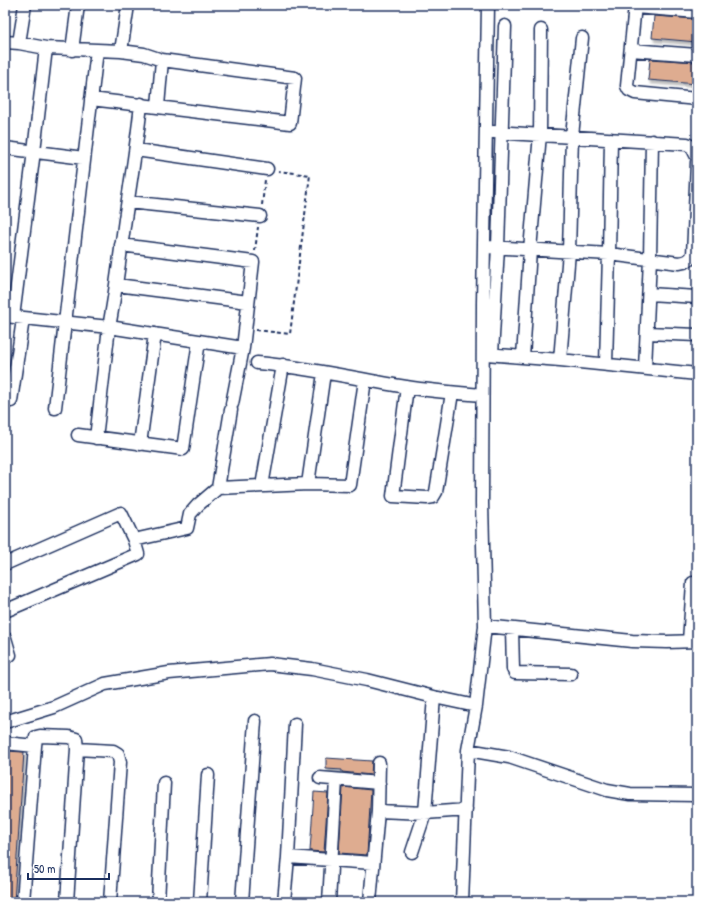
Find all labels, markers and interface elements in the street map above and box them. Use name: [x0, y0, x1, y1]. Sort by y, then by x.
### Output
scale bar: [28, 855, 109, 881]
text: 50 m: [34, 860, 55, 877]

